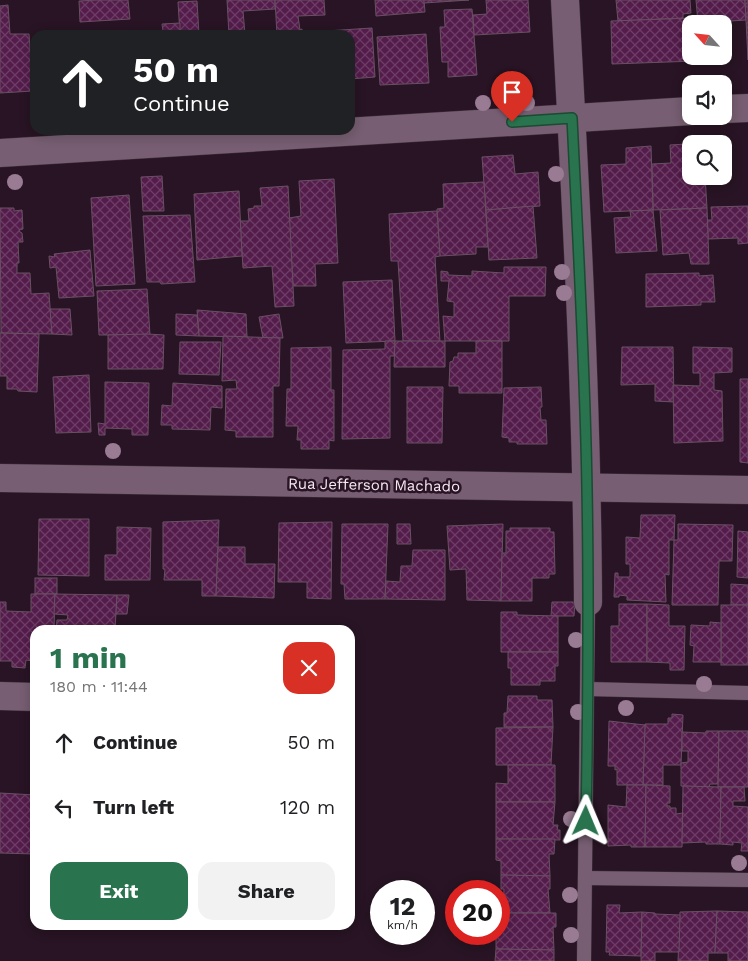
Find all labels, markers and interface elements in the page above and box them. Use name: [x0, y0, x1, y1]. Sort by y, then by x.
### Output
north arrow: [682, 15, 732, 65]
map controls: [682, 15, 732, 185]
text: 50 m: [133, 49, 219, 91]
icon: ahead: [50, 50, 115, 115]
pin: [491, 71, 533, 122]
button: sound: [682, 75, 732, 125]
icon: arrive: [498, 78, 526, 106]
text: Continue: [133, 91, 230, 116]
button: search: [682, 135, 732, 185]
street label: Rua Jefferson Machado: [288, 474, 460, 496]
text: 1 min: [50, 640, 127, 675]
button: close: [283, 642, 335, 694]
text: 180 m · 11:44: [50, 677, 148, 696]
icon: ahead: [50, 729, 78, 757]
text: Continue: [93, 731, 177, 754]
text: 50 m: [288, 731, 335, 754]
icon: left: [50, 794, 78, 822]
position arrow: [559, 794, 611, 846]
text: Turn left: [93, 796, 174, 819]
text: 120 m: [280, 796, 335, 819]
button: Exit: [50, 862, 188, 920]
button: Share: [198, 862, 335, 920]
speed limit sign: 20: [445, 880, 510, 945]
text: 12: [390, 892, 415, 921]
text: km/h: [387, 918, 418, 932]

